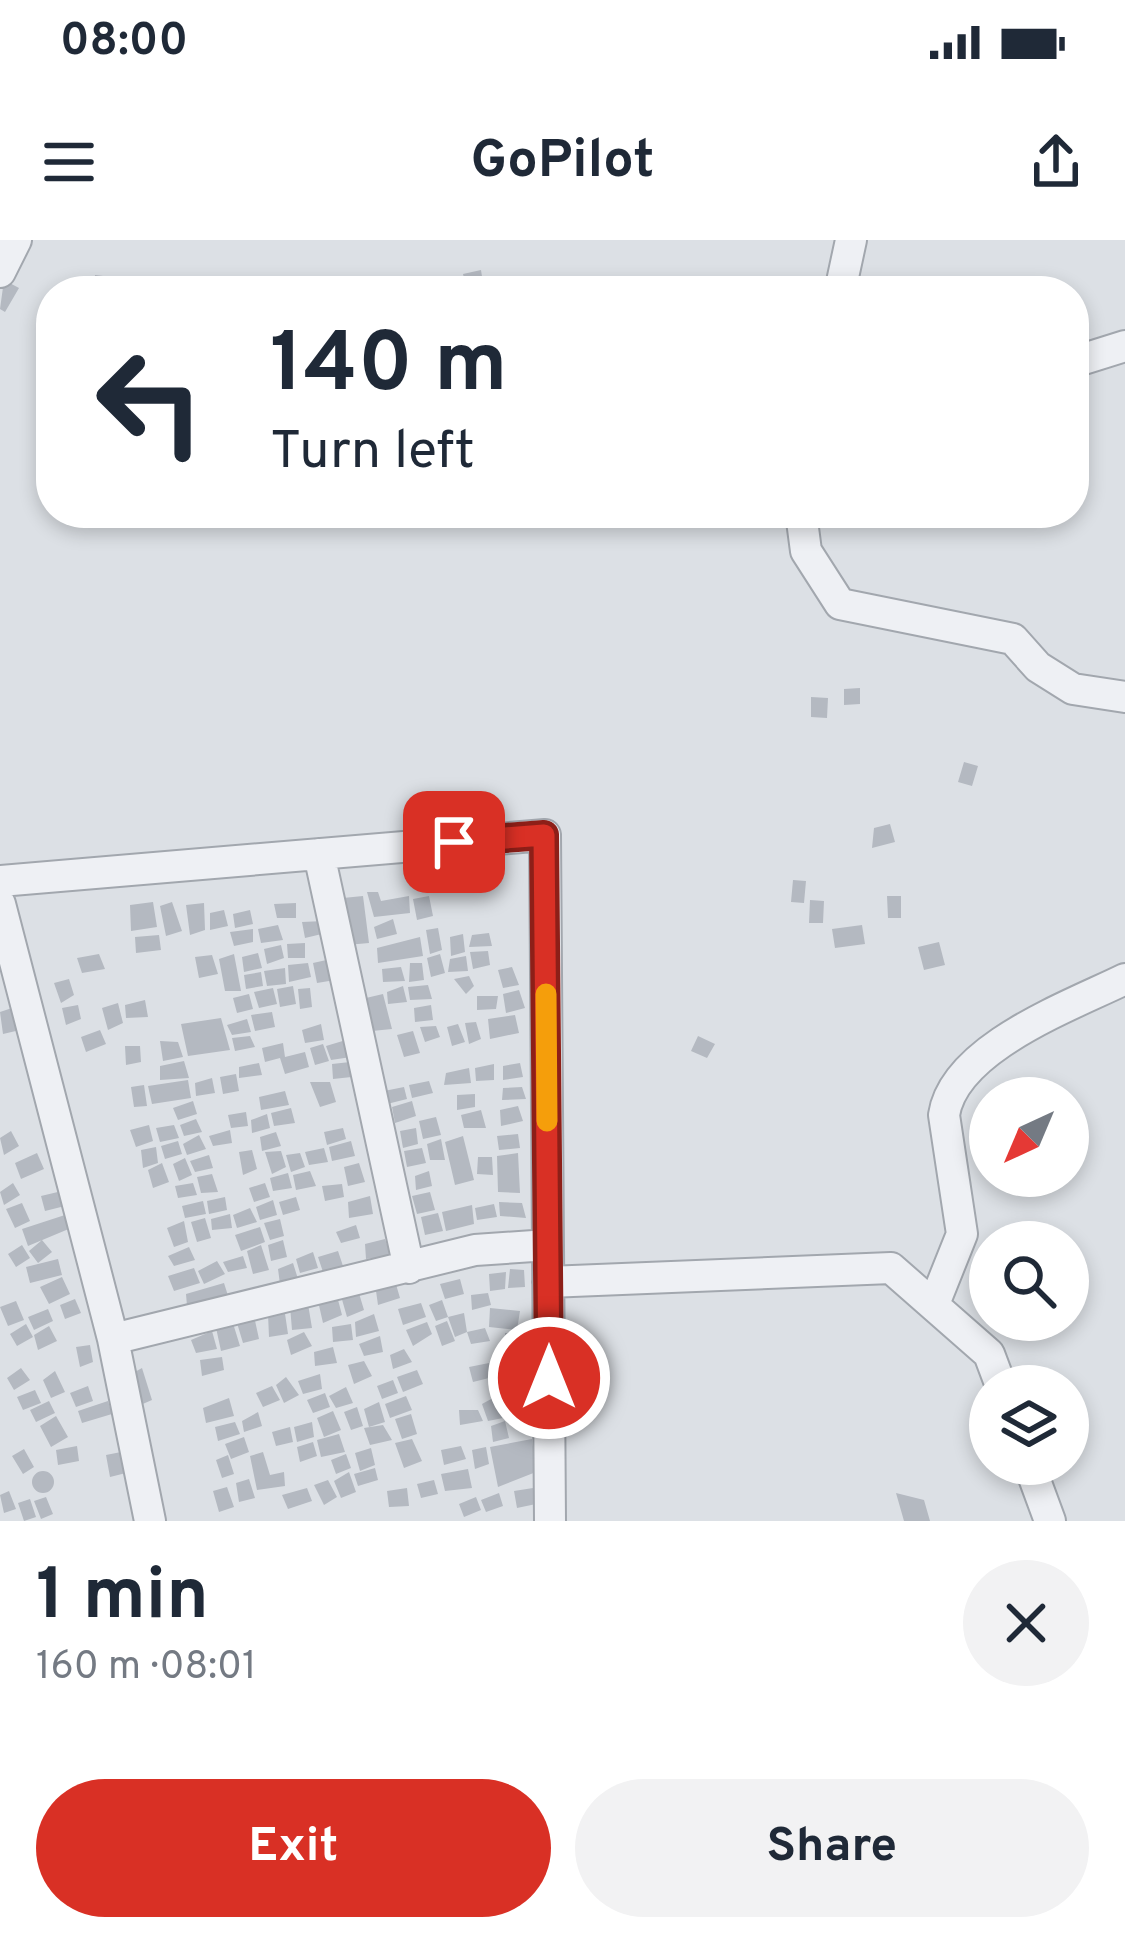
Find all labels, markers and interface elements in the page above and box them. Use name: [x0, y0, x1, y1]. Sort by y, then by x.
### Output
text: 08:00: [60, 14, 188, 71]
text: GoPilot: [470, 128, 655, 197]
icon: menu: [36, 129, 102, 195]
icon: share: [1023, 129, 1089, 195]
text: 140 m: [270, 315, 507, 421]
icon: left: [72, 324, 228, 480]
text: Turn left: [270, 419, 475, 488]
pin: [403, 791, 505, 893]
icon: arrive: [421, 809, 487, 875]
north arrow: [969, 1077, 1089, 1197]
map controls: [969, 1077, 1089, 1485]
button: search: [969, 1221, 1089, 1341]
position arrow: [486, 1315, 612, 1441]
button: layers: [969, 1365, 1089, 1485]
text: 1 min: [36, 1553, 209, 1645]
button: close: [963, 1560, 1089, 1686]
text: 160 m · 08:01: [36, 1644, 257, 1693]
button: Exit: [36, 1779, 551, 1917]
button: Share: [575, 1779, 1089, 1917]

